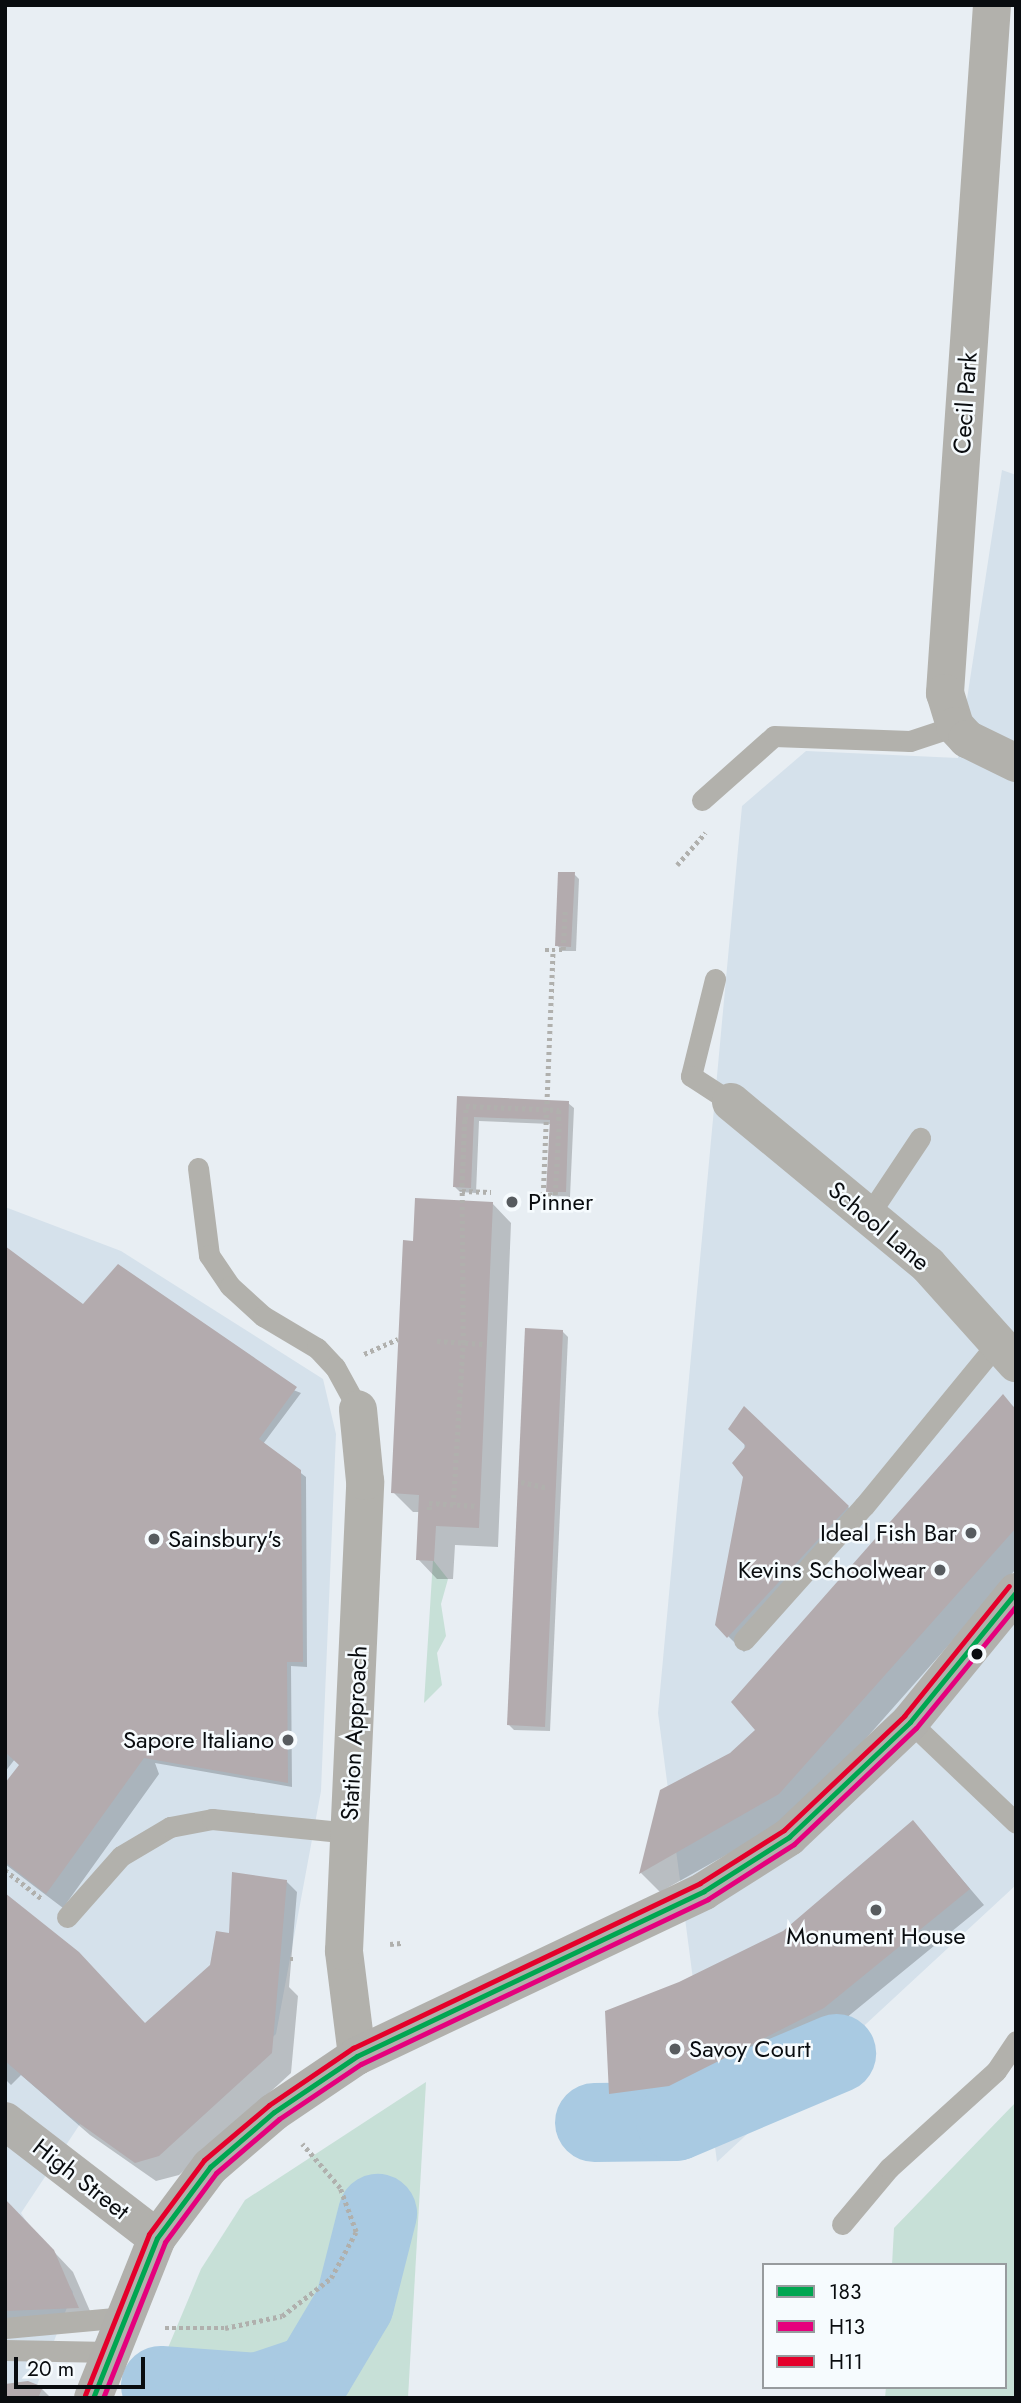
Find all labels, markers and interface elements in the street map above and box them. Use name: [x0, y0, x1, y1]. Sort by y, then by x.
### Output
street label: Cecil Park: [947, 351, 983, 455]
street label: School Lane: [822, 1175, 936, 1277]
place label: Pinner: [528, 1188, 593, 1216]
marker: Pinner: [502, 1192, 522, 1212]
place label: Ideal Fish Bar: [820, 1519, 957, 1547]
place label: Sainsbury's: [168, 1525, 281, 1553]
marker: Ideal Fish Bar: [963, 1525, 979, 1541]
marker: Sainsbury's: [146, 1531, 162, 1547]
place label: Kevins Schoolwear: [738, 1556, 926, 1584]
marker: Kevins Schoolwear: [932, 1562, 948, 1578]
street label: Station Approach: [335, 1645, 373, 1821]
unlabelled marker: [970, 1647, 984, 1661]
place label: Sapore Italiano: [123, 1726, 274, 1754]
marker: Sapore Italiano: [280, 1732, 296, 1748]
marker: Monument House: [868, 1902, 884, 1918]
place label: Monument House: [786, 1922, 966, 1950]
place label: Savoy Court: [689, 2035, 810, 2063]
marker: Savoy Court: [667, 2041, 683, 2057]
street label: High Street: [27, 2133, 135, 2225]
legend: [762, 2263, 1007, 2389]
text: 183: [829, 2277, 861, 2307]
text: H13: [829, 2312, 865, 2342]
scale bar: [18, 2344, 149, 2388]
text: H11: [829, 2347, 863, 2377]
text: 20 m: [27, 2354, 74, 2384]

